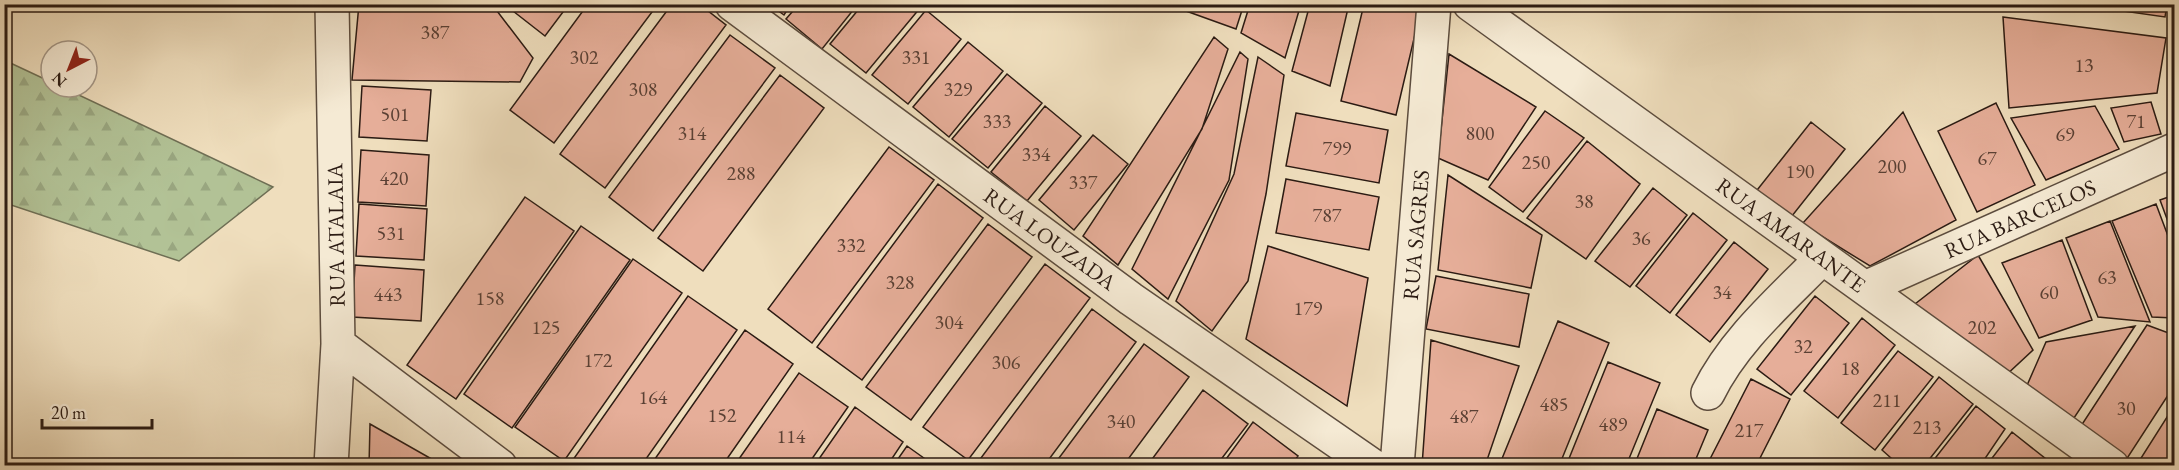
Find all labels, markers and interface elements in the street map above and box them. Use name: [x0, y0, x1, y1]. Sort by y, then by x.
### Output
house number: 387: [421, 19, 450, 45]
north arrow: [39, 39, 99, 99]
house number: 302: [570, 44, 599, 70]
house number: 331: [902, 44, 930, 70]
house number: 13: [2074, 52, 2094, 78]
text: N: [47, 68, 71, 92]
house number: 308: [629, 76, 657, 102]
house number: 329: [944, 76, 973, 102]
house number: 501: [381, 101, 409, 127]
house number: 333: [983, 108, 1011, 134]
house number: 71: [2126, 108, 2146, 134]
house number: 314: [678, 120, 707, 146]
house number: 800: [1466, 120, 1495, 146]
house number: 69: [2055, 121, 2075, 147]
house number: 799: [1323, 135, 1352, 161]
house number: 334: [1022, 141, 1051, 167]
house number: 67: [1977, 145, 1997, 171]
house number: 250: [1522, 149, 1551, 175]
house number: 200: [1878, 153, 1907, 179]
house number: 190: [1786, 158, 1815, 184]
house number: 288: [727, 160, 755, 186]
street label: RUA ATALAIA: [320, 162, 352, 307]
house number: 420: [380, 165, 409, 191]
house number: 337: [1069, 169, 1098, 195]
street label: RUA SAGRES: [1396, 169, 1436, 301]
street label: RUA AMARANTE: [1710, 171, 1872, 299]
street label: RUA BARCELOS: [1940, 173, 2100, 265]
street label: RUA LOUZADA: [978, 181, 1123, 297]
house number: 38: [1574, 188, 1594, 214]
house number: 787: [1313, 202, 1342, 228]
house number: 531: [377, 220, 405, 246]
house number: 36: [1631, 225, 1651, 251]
house number: 332: [837, 232, 866, 258]
house number: 63: [2097, 264, 2117, 290]
house number: 328: [886, 269, 914, 295]
house number: 34: [1712, 279, 1732, 305]
house number: 60: [2039, 279, 2059, 305]
house number: 443: [374, 281, 402, 307]
house number: 158: [476, 285, 504, 311]
house number: 179: [1294, 295, 1323, 321]
house number: 304: [935, 309, 964, 335]
house number: 125: [532, 314, 560, 340]
house number: 202: [1968, 314, 1997, 340]
house number: 32: [1793, 333, 1813, 359]
house number: 172: [584, 347, 613, 373]
house number: 306: [992, 349, 1021, 375]
house number: 18: [1840, 355, 1860, 381]
house number: 164: [639, 384, 668, 410]
house number: 211: [1873, 387, 1901, 413]
house number: 485: [1540, 391, 1568, 417]
scale bar: [42, 392, 152, 430]
house number: 30: [2116, 395, 2136, 421]
text: 20 m: [51, 401, 86, 424]
house number: 152: [708, 402, 737, 428]
house number: 487: [1450, 403, 1479, 429]
house number: 340: [1107, 408, 1136, 434]
house number: 489: [1599, 411, 1628, 437]
house number: 213: [1913, 414, 1941, 440]
house number: 217: [1735, 417, 1764, 443]
house number: 114: [777, 423, 806, 449]

